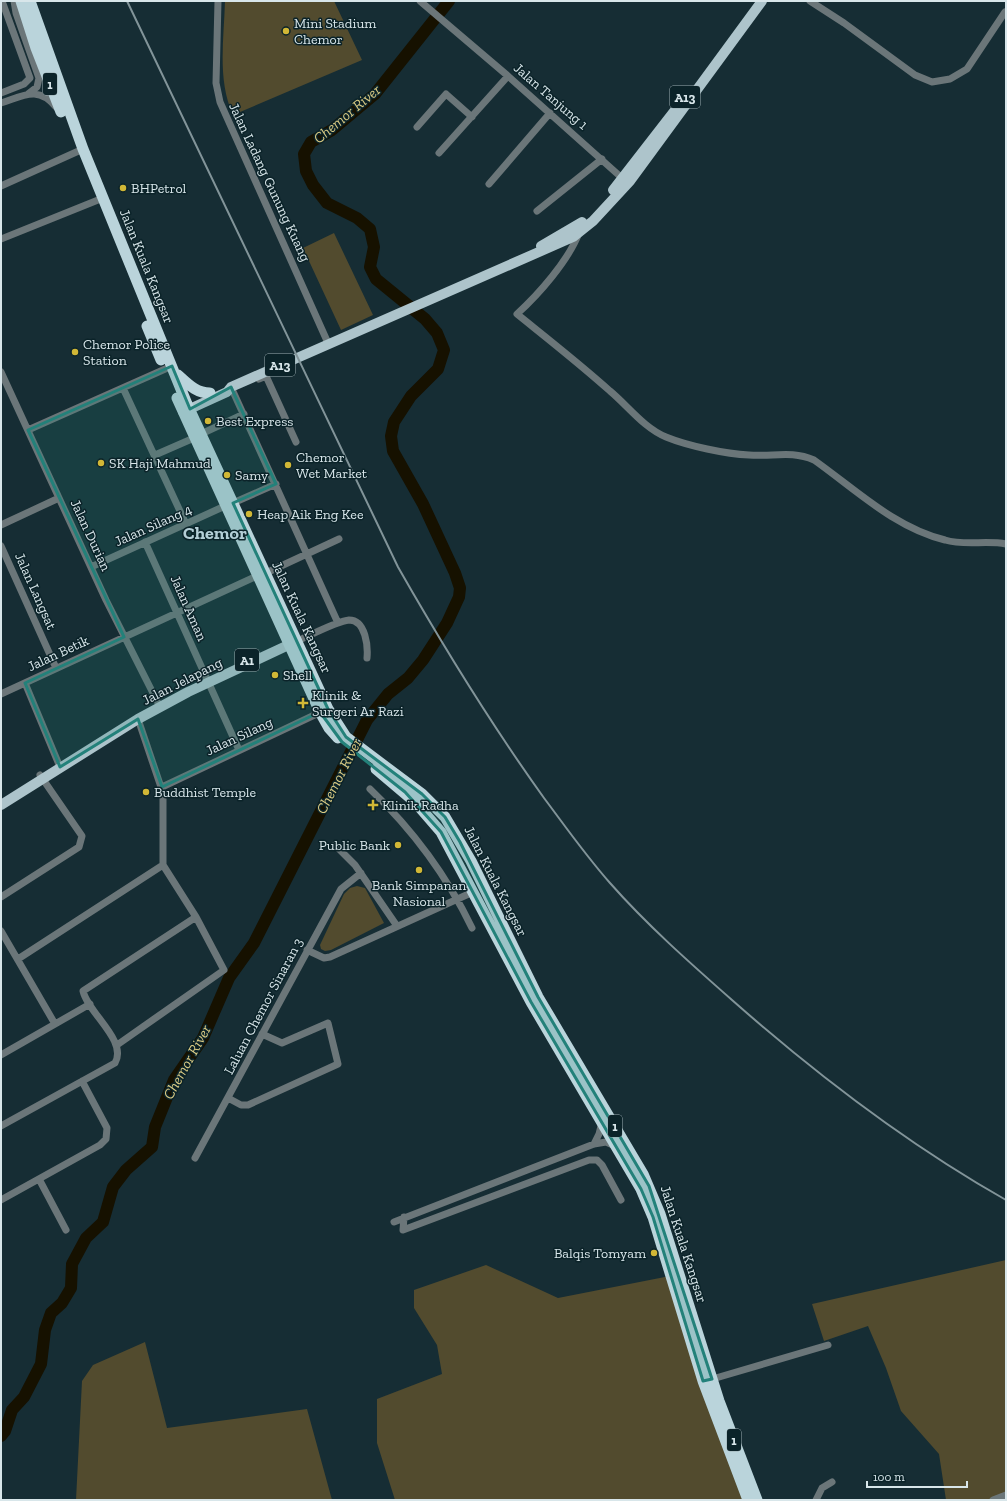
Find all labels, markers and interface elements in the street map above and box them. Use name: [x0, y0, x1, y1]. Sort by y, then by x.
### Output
place label: Mini Stadium Chemor: [294, 15, 376, 48]
marker: Mini Stadium Chemor: [281, 26, 291, 36]
street label: Jalan Tanjung 1: [510, 59, 592, 134]
road number: 1: [43, 73, 57, 95]
water label: Chemor River: [310, 80, 385, 147]
road number: A13: [670, 86, 700, 108]
street label: Jalan Ladang Gunung Kuang: [225, 100, 314, 265]
place label: BHPetrol: [131, 180, 187, 197]
marker: BHPetrol: [118, 183, 128, 193]
street label: Jalan Kuala Kangsar: [116, 207, 177, 326]
place label: Chemor Police Station: [83, 336, 171, 369]
marker: Chemor Police Station: [70, 347, 80, 357]
road number: A13: [265, 354, 295, 376]
place label: Best Express: [216, 413, 293, 430]
marker: Best Express: [203, 416, 213, 426]
place label: Chemor Wet Market: [296, 449, 368, 482]
place label: SK Haji Mahmud: [109, 455, 211, 472]
marker: SK Haji Mahmud: [96, 458, 106, 468]
marker: Chemor Wet Market: [283, 460, 293, 470]
place label: Samy: [235, 467, 269, 484]
marker: Samy: [222, 470, 232, 480]
street label: Jalan Durian: [67, 497, 114, 574]
street label: Jalan Silang 4: [112, 501, 195, 550]
place label: Heap Aik Eng Kee: [257, 506, 364, 523]
marker: Heap Aik Eng Kee: [244, 509, 254, 519]
district label: Chemor: [183, 522, 247, 544]
street label: Jalan Langsat: [11, 550, 60, 633]
street label: Jalan Kuala Kangsar: [268, 558, 335, 676]
street label: Jalan Aman: [167, 573, 211, 644]
street label: Jalan Betik: [25, 632, 92, 675]
road number: A1: [235, 649, 259, 671]
street label: Jalan Jelapang: [139, 654, 225, 709]
place label: Shell: [283, 667, 313, 684]
marker: Shell: [270, 670, 280, 680]
place label: Klinik & Surgeri Ar Razi: [312, 687, 404, 720]
marker: Klinik & Surgeri Ar Razi: [297, 697, 309, 709]
street label: Jalan Silang: [203, 713, 276, 759]
water label: Chemor River: [312, 734, 366, 817]
place label: Buddhist Temple: [154, 784, 257, 801]
marker: Buddhist Temple: [141, 787, 151, 797]
place label: Klinik Radha: [382, 797, 459, 814]
marker: Klinik Radha: [367, 799, 379, 811]
street label: Jalan Kuala Kangsar: [460, 823, 531, 939]
place label: Public Bank: [319, 837, 391, 854]
marker: Public Bank: [393, 840, 403, 850]
marker: Bank Simpanan Nasional: [414, 865, 424, 875]
place label: Bank Simpanan Nasional: [372, 877, 466, 910]
street label: Laluan Chemor Sinaran 3: [220, 935, 307, 1077]
water label: Chemor River: [159, 1021, 215, 1102]
road number: 1: [608, 1115, 622, 1137]
street label: Jalan Kuala Kangsar: [657, 1184, 710, 1305]
place label: Balqis Tomyam: [554, 1245, 646, 1262]
marker: Balqis Tomyam: [649, 1248, 659, 1258]
road number: 1: [727, 1429, 741, 1451]
scale bar: [867, 1463, 967, 1489]
text: 100 m: [873, 1470, 905, 1484]

